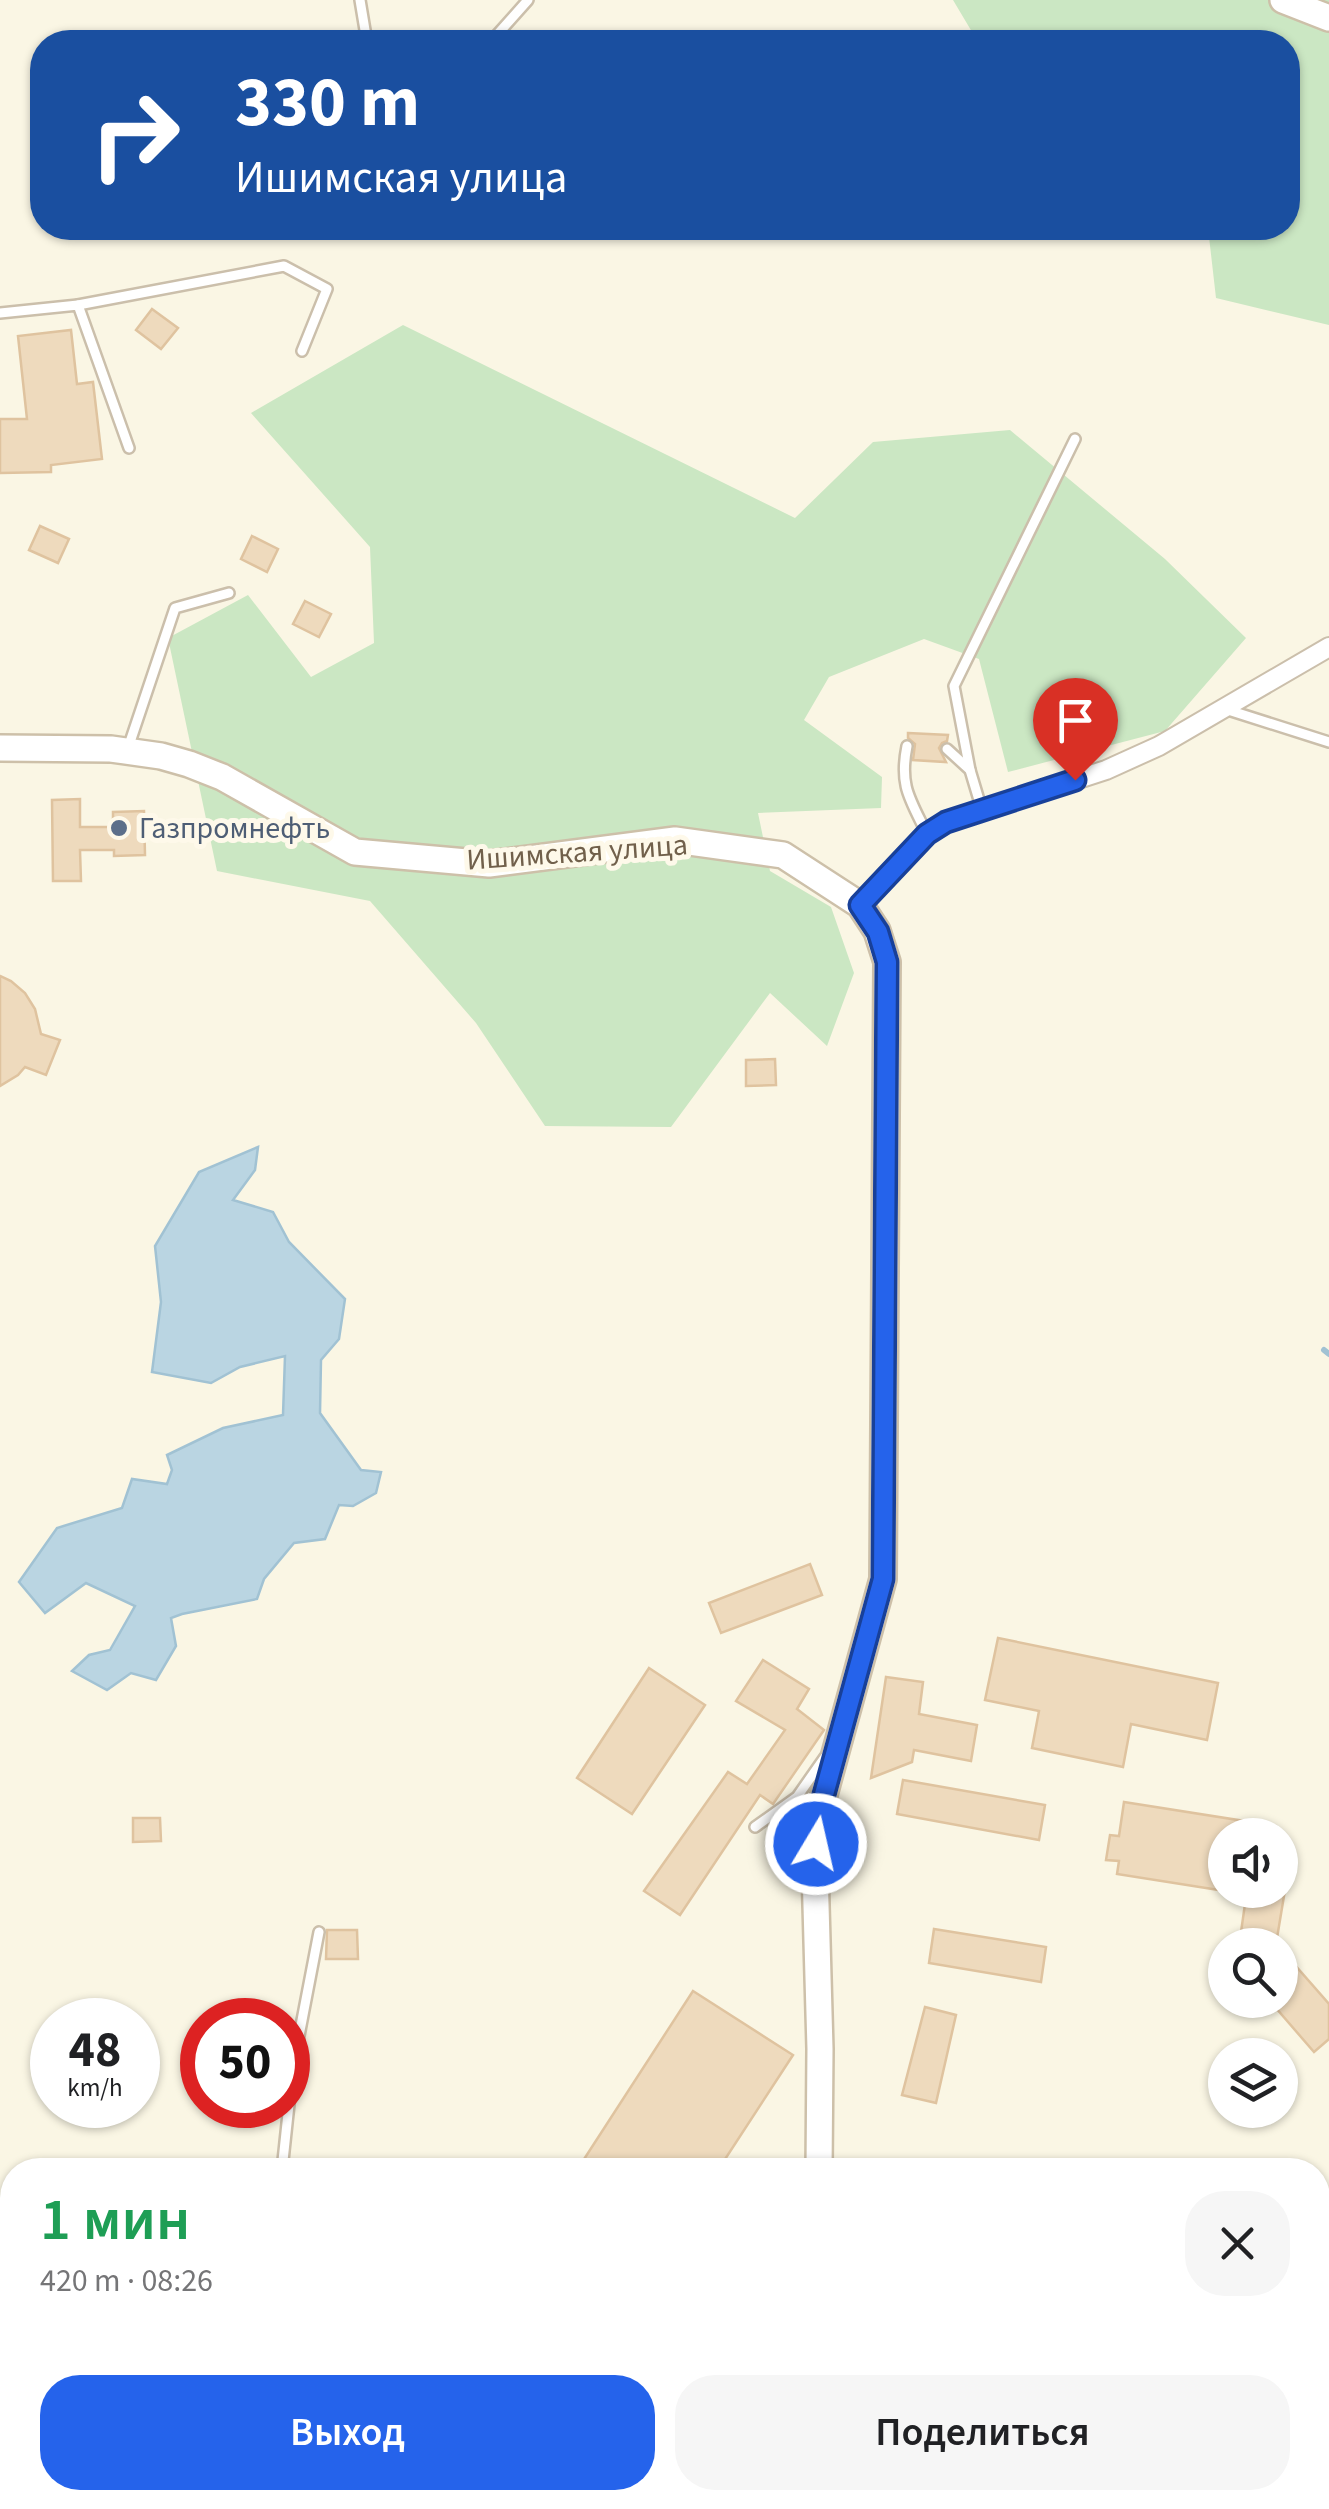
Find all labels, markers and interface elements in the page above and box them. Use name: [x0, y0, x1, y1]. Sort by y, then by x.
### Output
text: 330 m: [235, 53, 420, 153]
icon: right: [70, 70, 200, 200]
text: Ишимская улица: [235, 146, 567, 210]
pin: [1033, 678, 1118, 781]
icon: arrive: [1048, 693, 1103, 748]
place label: Газпромнефть: [139, 807, 330, 850]
marker: Газпромнефть: [108, 817, 130, 839]
street label: Ишимская улица: [465, 823, 689, 882]
position arrow: [764, 1792, 868, 1896]
map controls: [1208, 1818, 1298, 2128]
button: sound: [1208, 1818, 1298, 1908]
button: search: [1208, 1928, 1298, 2018]
speed limit sign: 50: [180, 1998, 310, 2128]
text: 48: [69, 2015, 121, 2086]
button: layers: [1208, 2038, 1298, 2128]
text: km/h: [67, 2070, 123, 2106]
text: 1 мин: [40, 2178, 190, 2263]
button: close: [1185, 2191, 1290, 2296]
text: 420 m · 08:26: [40, 2258, 213, 2304]
button: Выход: [40, 2375, 655, 2490]
button: Поделиться: [675, 2375, 1290, 2490]

